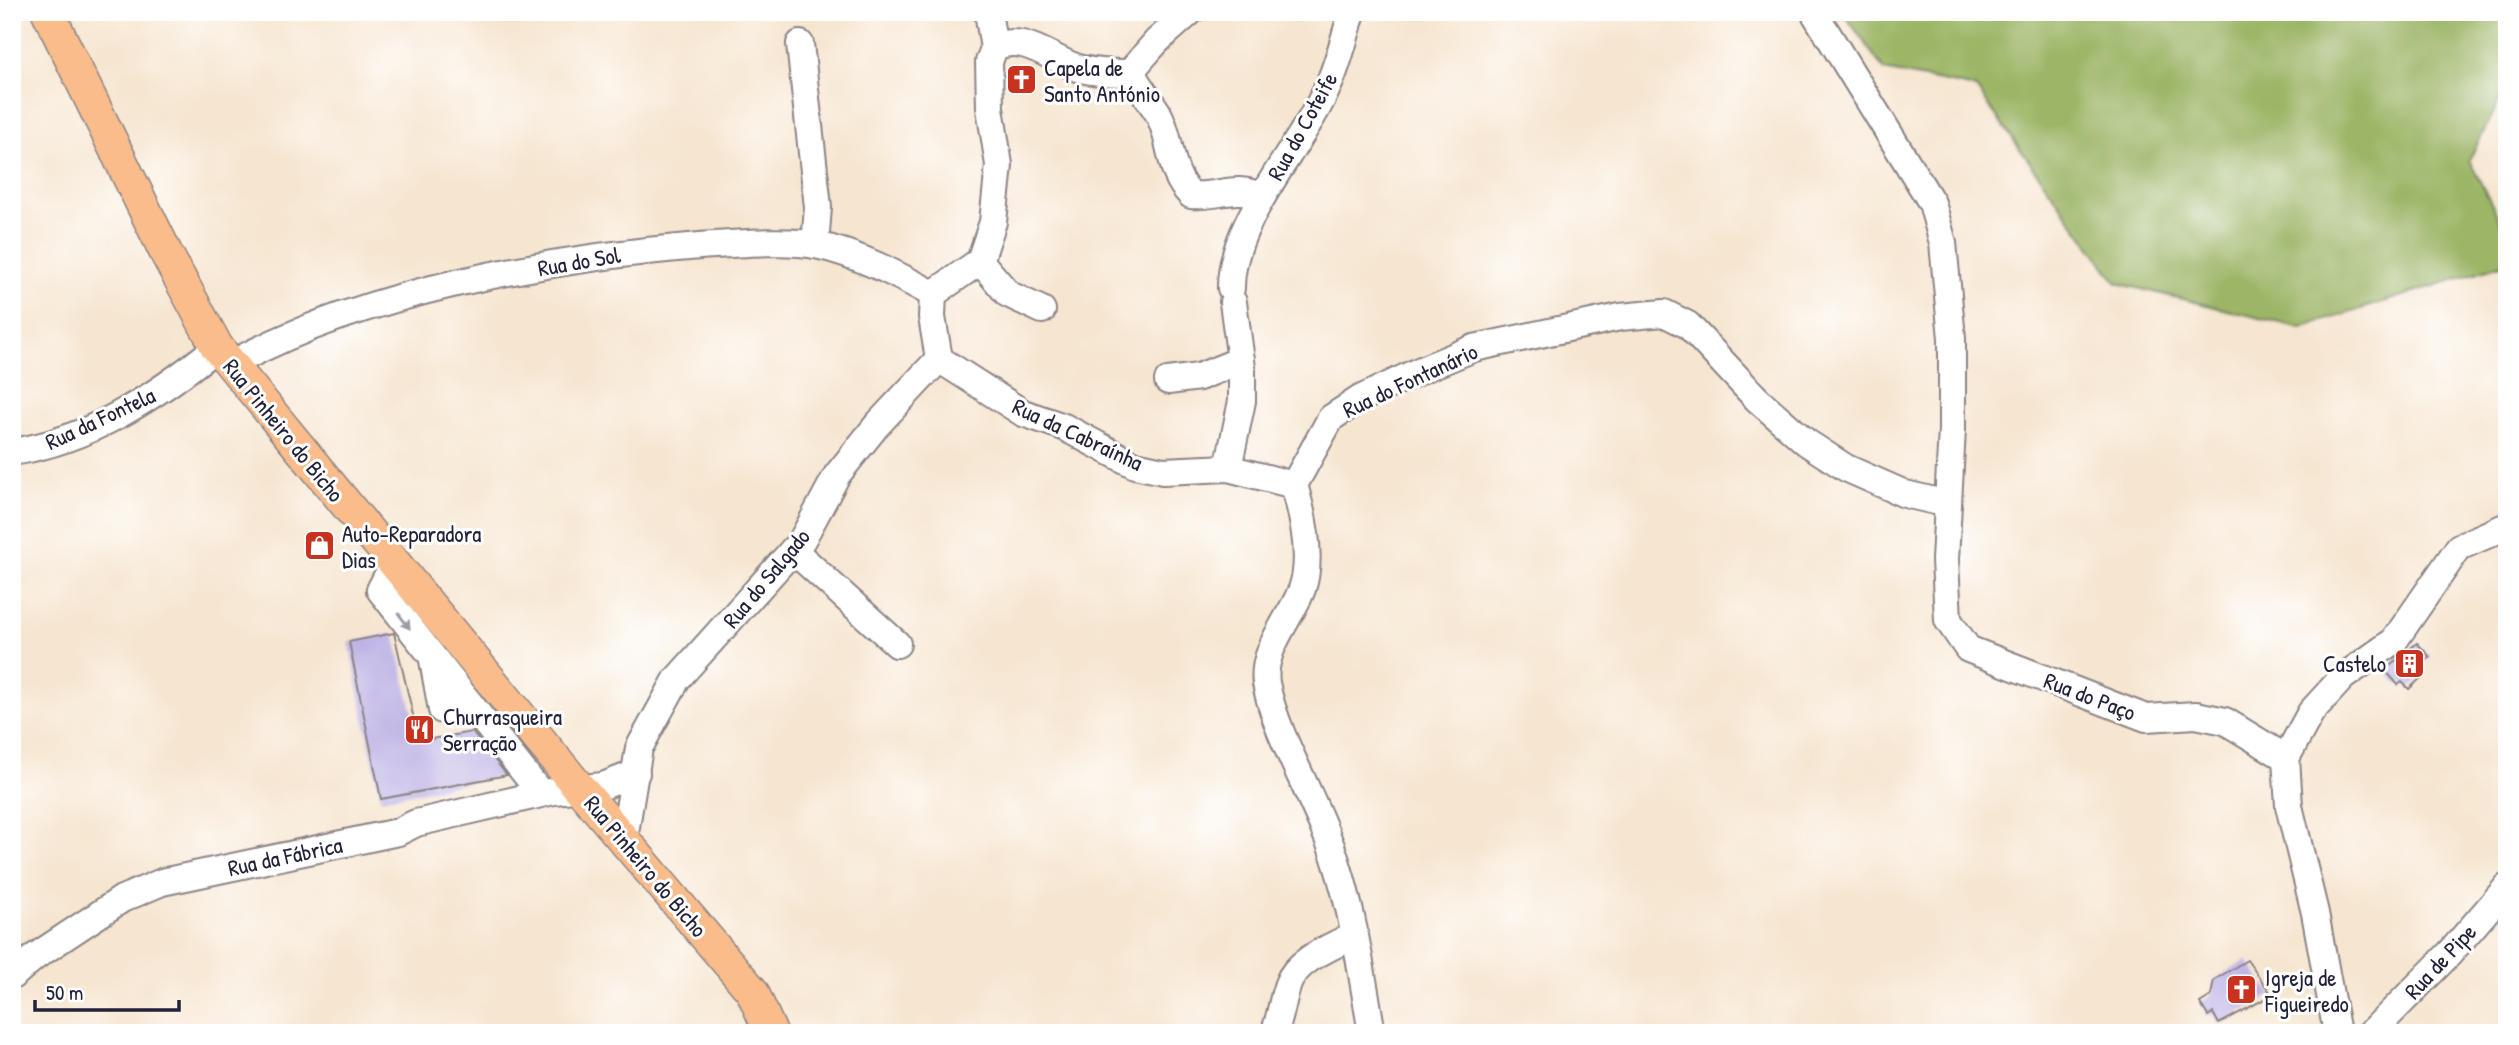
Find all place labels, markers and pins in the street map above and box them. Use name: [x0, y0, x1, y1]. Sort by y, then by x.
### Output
place label: Capela de Santo António: [1044, 52, 1160, 109]
church icon: Capela de Santo António: [1004, 63, 1038, 97]
place label: Auto-Reparadora Dias: [342, 518, 481, 575]
shop icon: Auto-Reparadora Dias: [302, 529, 336, 563]
building icon: Castelo: [2392, 646, 2426, 680]
place label: Castelo: [2323, 648, 2386, 679]
place label: Churrasqueira Serração: [443, 701, 562, 758]
restaurant icon: Churrasqueira Serração: [403, 712, 437, 746]
place label: Igreja de Figueiredo: [2264, 962, 2349, 1019]
church icon: Igreja de Figueiredo: [2225, 973, 2259, 1007]

